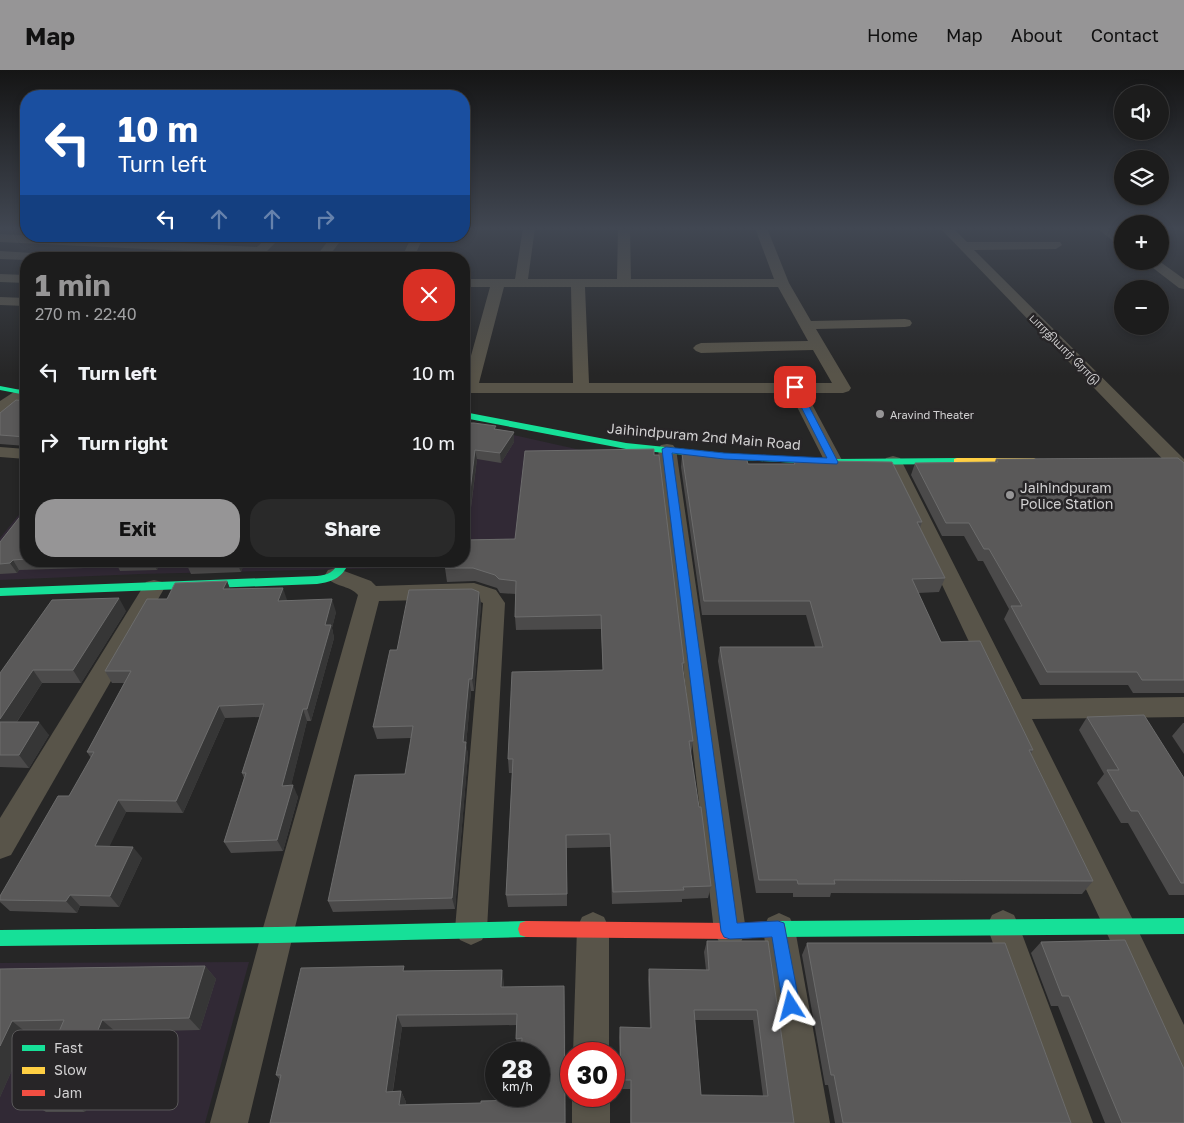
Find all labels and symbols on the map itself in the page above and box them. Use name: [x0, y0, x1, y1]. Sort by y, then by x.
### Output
street label: பாரதியார் ரோடு: [1026, 311, 1103, 388]
pin: [774, 366, 816, 408]
marker: Aravind Theater: [874, 408, 886, 420]
place label: Aravind Theater: [890, 408, 975, 421]
street label: Jaihindpuram 2nd Main Road: [607, 419, 801, 453]
place label: Jaihindpuram Police Station: [1020, 479, 1113, 512]
marker: Jaihindpuram Police Station: [1004, 489, 1016, 501]
position arrow: [764, 979, 816, 1031]
legend: [12, 1030, 178, 1110]
text: Fast: [54, 1039, 83, 1056]
speed limit sign: 30: [560, 1042, 625, 1107]
text: Slow: [54, 1061, 87, 1078]
text: Jam: [54, 1084, 82, 1101]

